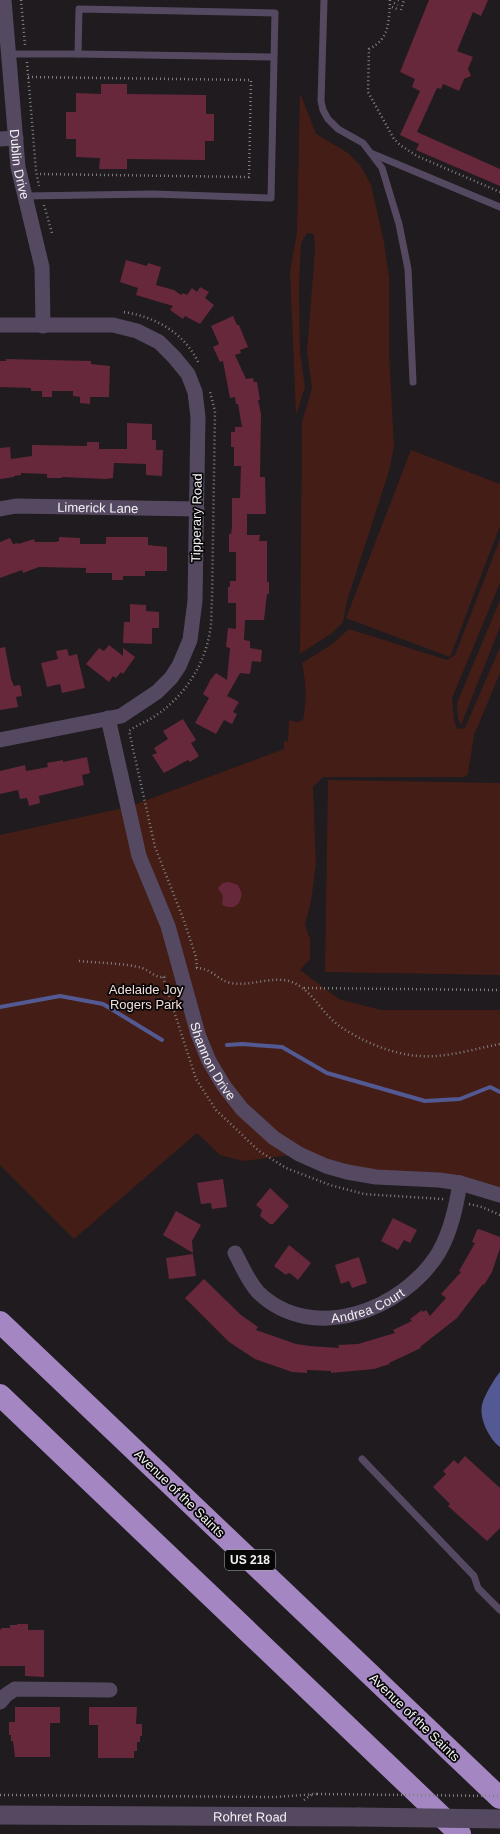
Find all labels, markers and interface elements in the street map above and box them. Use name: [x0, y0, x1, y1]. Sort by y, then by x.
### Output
street label: Dublin Drive: [7, 129, 32, 201]
street label: Tipperary Road: [188, 473, 205, 563]
street label: Limerick Lane: [57, 500, 138, 516]
park label: Adelaide Joy Rogers Park: [109, 982, 184, 1012]
street label: Shannon Drive: [187, 1020, 239, 1103]
street label: Andrea Court: [330, 1285, 408, 1326]
street label: Avenue of the Saints: [131, 1446, 228, 1541]
road number: US 218: [225, 1550, 275, 1570]
street label: Avenue of the Saints: [366, 1670, 463, 1765]
street label: Rohret Road: [213, 1809, 287, 1825]

